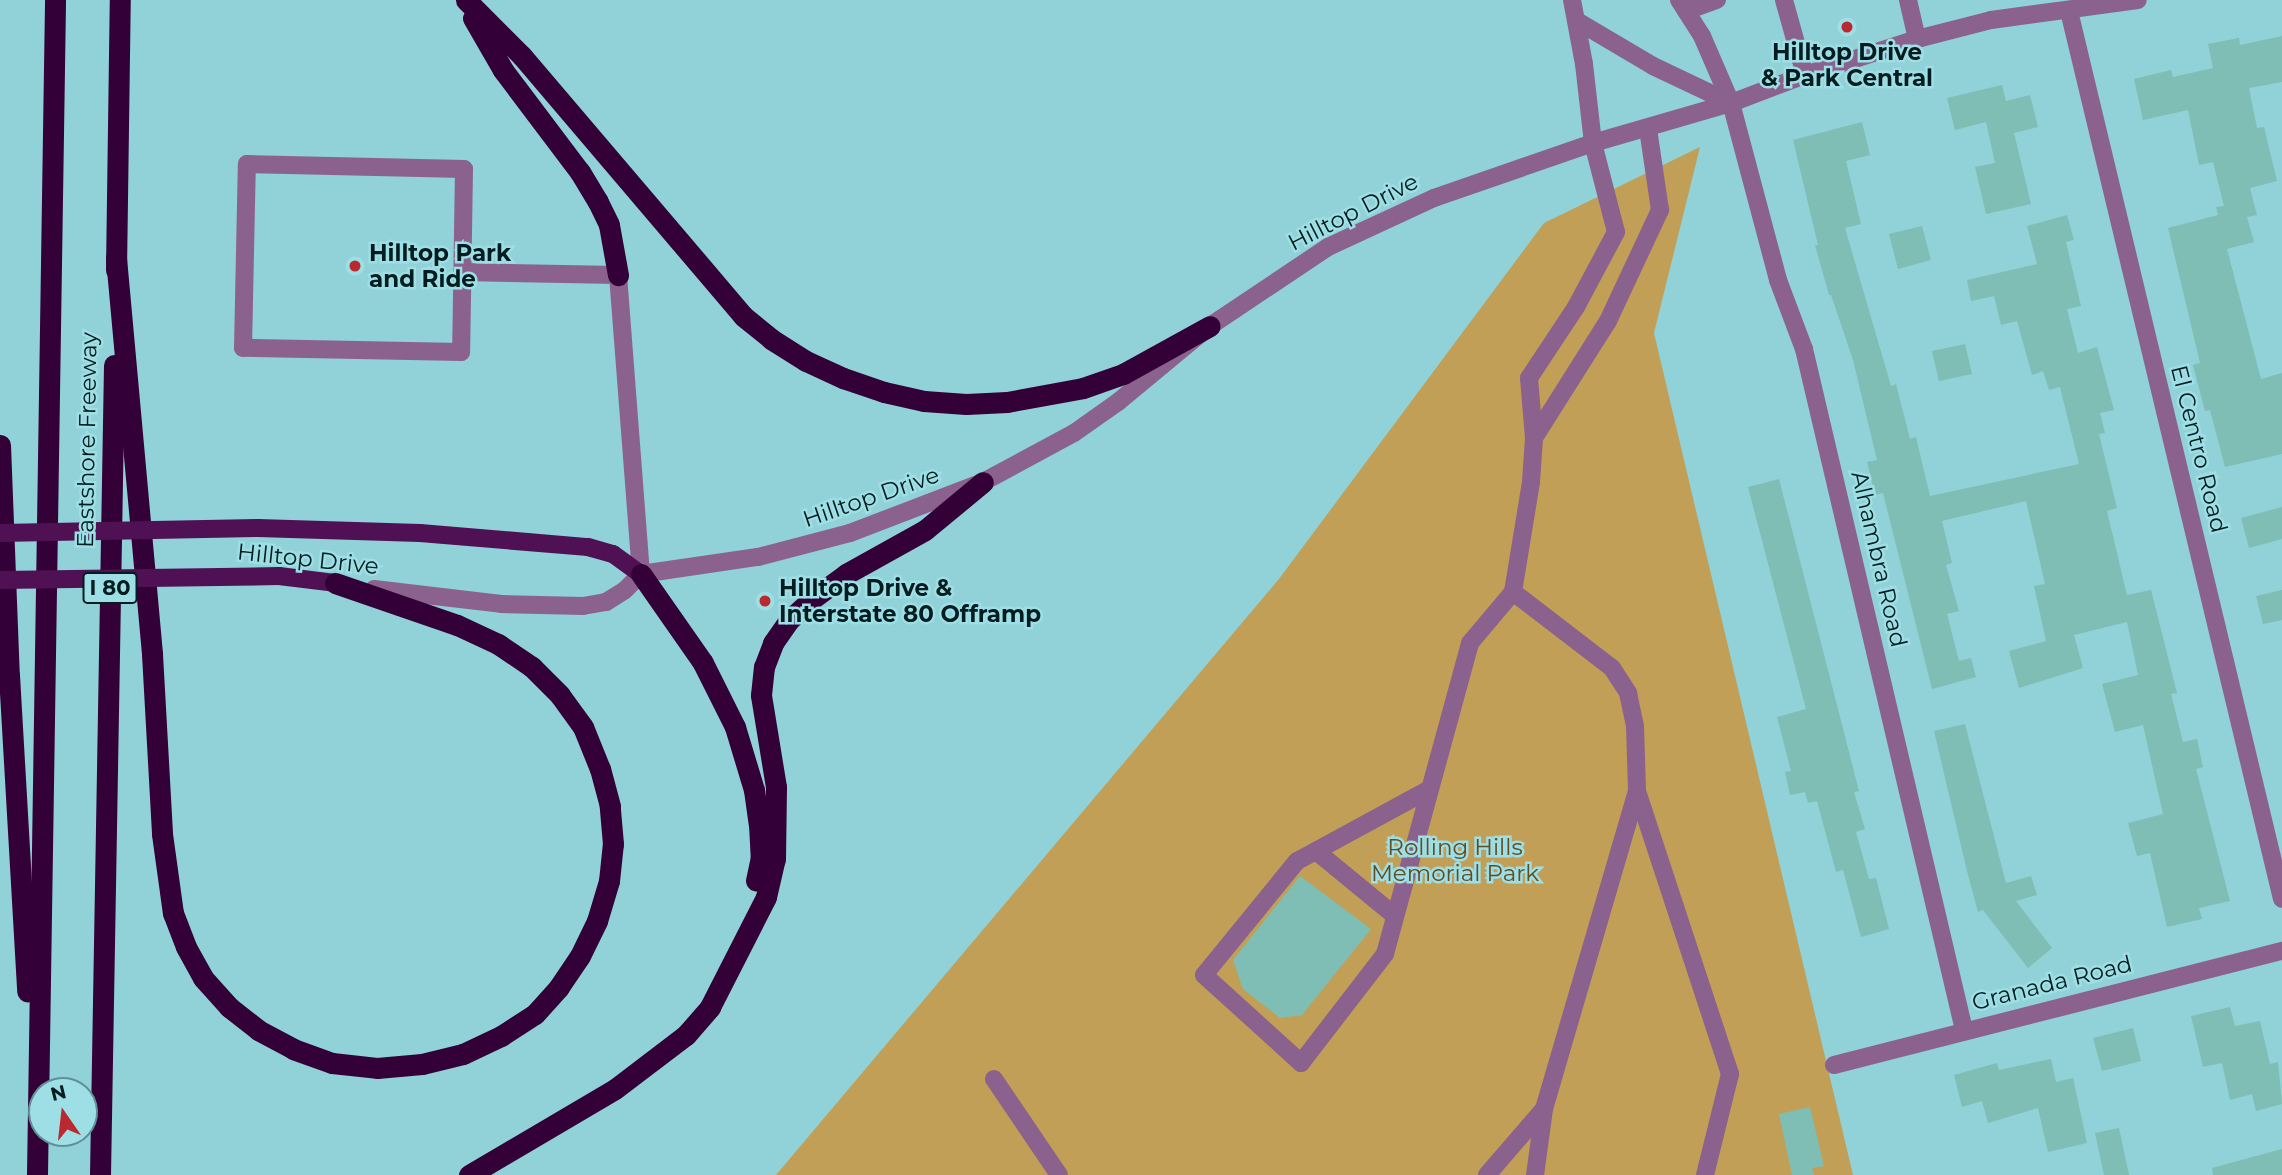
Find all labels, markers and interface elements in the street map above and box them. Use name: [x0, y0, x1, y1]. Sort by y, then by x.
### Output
marker: Hilltop Drive & Park Central: [1839, 19, 1855, 35]
place label: Hilltop Drive & Park Central: [1761, 38, 1933, 92]
street label: Hilltop Drive: [1283, 167, 1423, 257]
place label: Hilltop Park and Ride: [369, 239, 511, 293]
marker: Hilltop Park and Ride: [347, 258, 363, 274]
street label: Eastshore Freeway: [71, 332, 103, 548]
street label: El Centro Road: [2165, 362, 2233, 536]
street label: Hilltop Drive: [799, 461, 943, 533]
street label: Alhambra Road: [1845, 468, 1913, 650]
street label: Hilltop Drive: [236, 538, 380, 580]
road number: I 80: [82, 570, 138, 606]
place label: Hilltop Drive & Interstate 80 Offramp: [779, 574, 1041, 628]
marker: Hilltop Drive & Interstate 80 Offramp: [757, 593, 773, 609]
park label: Rolling Hills Memorial Park: [1371, 833, 1539, 887]
street label: Granada Road: [1969, 950, 2135, 1016]
north arrow: [28, 1077, 98, 1147]
text: N: [48, 1080, 69, 1106]

